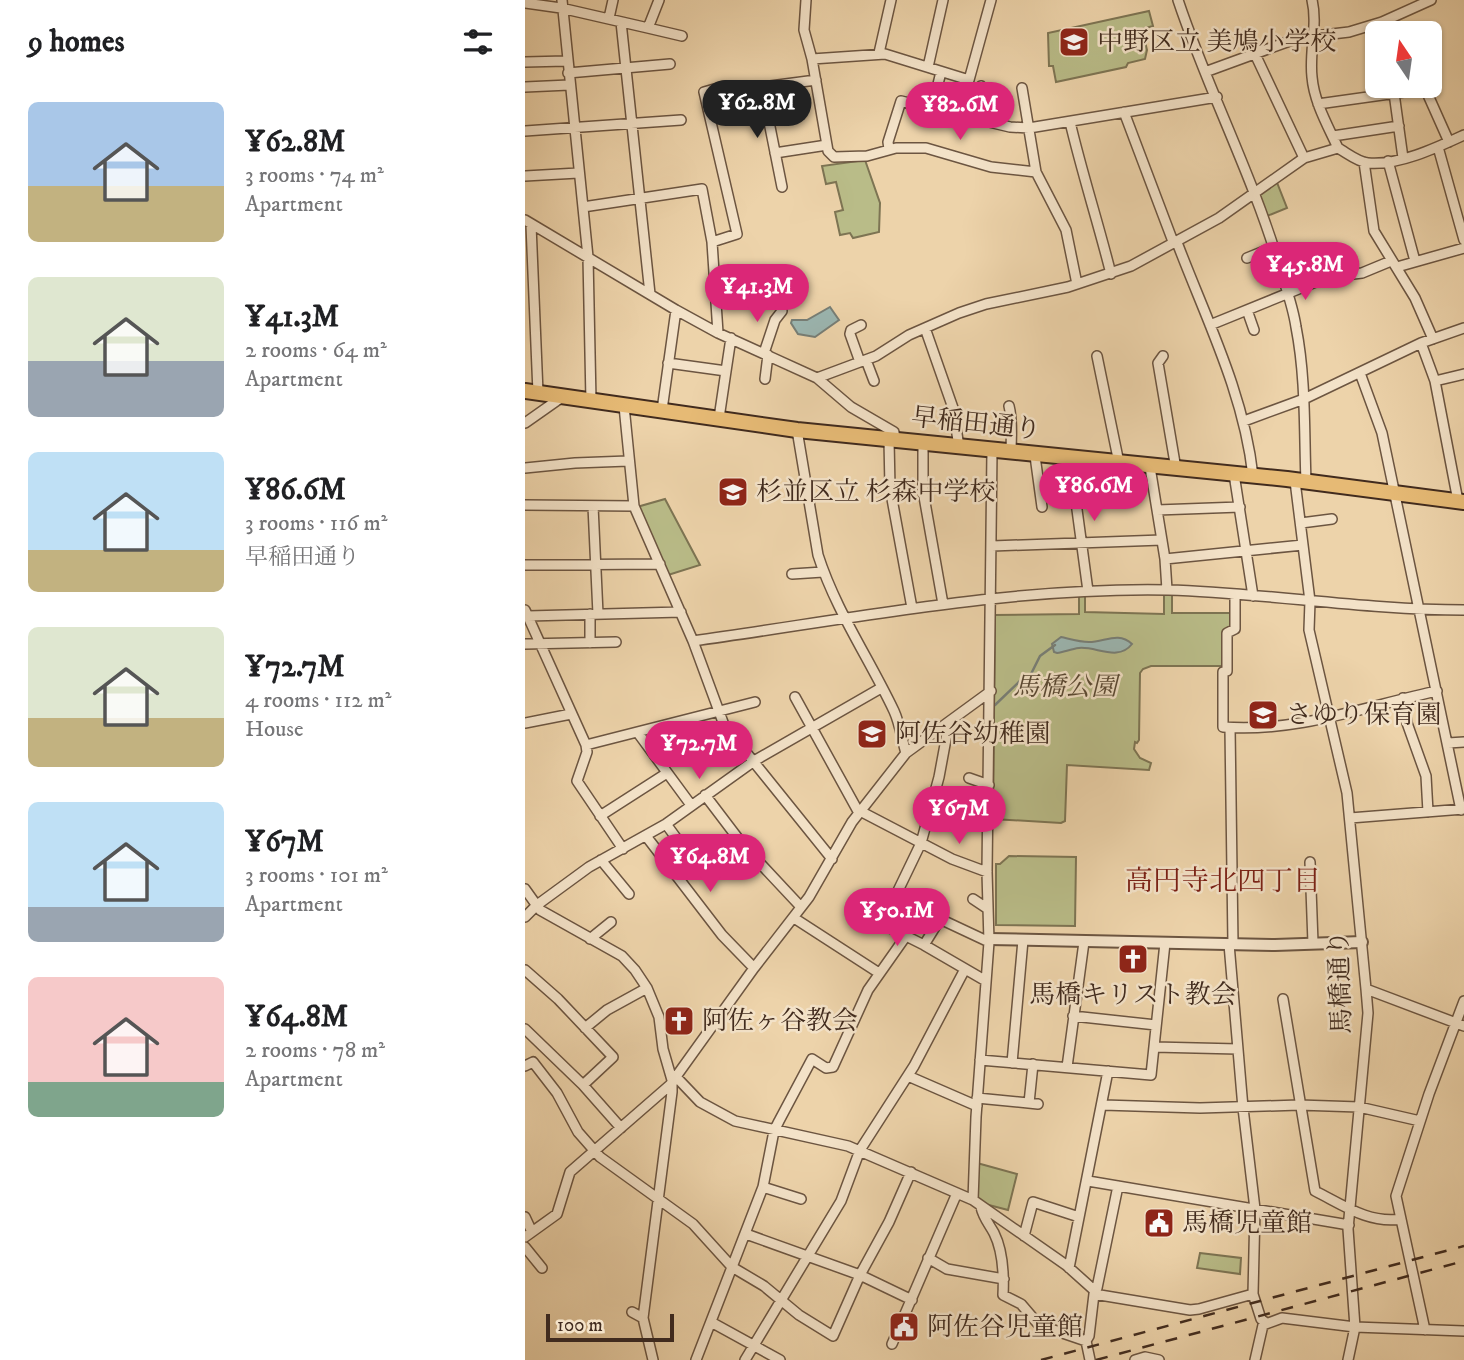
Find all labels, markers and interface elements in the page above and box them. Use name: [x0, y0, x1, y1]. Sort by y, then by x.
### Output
north arrow: [1365, 21, 1442, 98]
map controls: [1365, 21, 1442, 98]
icon: filters: [459, 23, 497, 61]
text: 9 homes: [28, 24, 125, 61]
school or university icon: 中野区立 美鳩小学校: [1057, 25, 1091, 59]
place label: 中野区立 美鳩小学校: [1097, 26, 1337, 59]
pin: ¥62.8M: [700, 80, 814, 140]
pin: ¥82.6M: [903, 82, 1017, 142]
text: ¥62.8M: [718, 88, 796, 117]
text: ¥82.6M: [921, 90, 999, 119]
text: ¥62.8M: [245, 124, 345, 161]
icon: home: [84, 130, 168, 214]
text: 3 rooms · 74 m²: [245, 161, 384, 190]
text: Apartment: [245, 190, 343, 219]
pin: ¥45.8M: [1248, 243, 1362, 302]
text: ¥45.8M: [1266, 250, 1344, 279]
pin: ¥41.3M: [700, 264, 814, 324]
text: ¥41.3M: [721, 272, 793, 301]
text: ¥41.3M: [245, 299, 339, 336]
icon: home: [84, 305, 168, 389]
text: 2 rooms · 64 m²: [245, 336, 387, 365]
text: Apartment: [245, 365, 343, 394]
street label: 早稲田通り: [910, 401, 1042, 447]
pin: ¥86.6M: [1037, 463, 1151, 523]
text: ¥86.6M: [1055, 471, 1133, 500]
text: ¥86.6M: [245, 472, 346, 509]
school or university icon: 杉並区立 杉森中学校: [716, 475, 750, 509]
place label: 杉並区立 杉森中学校: [756, 476, 996, 509]
icon: home: [84, 480, 168, 564]
text: 3 rooms · 116 m²: [245, 509, 388, 538]
text: 早稲田通り: [245, 543, 360, 572]
text: ¥72.7M: [245, 649, 345, 686]
icon: home: [84, 655, 168, 739]
park label: 馬橋公園: [1013, 671, 1121, 704]
text: 4 rooms · 112 m²: [245, 686, 392, 715]
school or university icon: さゆり保育園: [1246, 698, 1280, 732]
place label: さゆり保育園: [1286, 699, 1442, 732]
text: House: [245, 715, 303, 744]
school or university icon: 阿佐谷幼稚園: [855, 717, 889, 751]
place label: 阿佐谷幼稚園: [895, 718, 1051, 751]
pin: ¥72.7M: [642, 722, 756, 781]
text: ¥72.7M: [661, 729, 737, 758]
pin: ¥67M: [918, 786, 1000, 846]
text: ¥67M: [929, 794, 989, 823]
text: ¥67M: [245, 824, 324, 861]
icon: home: [84, 830, 168, 914]
pin: ¥64.8M: [653, 834, 767, 894]
text: ¥64.8M: [670, 842, 750, 871]
text: 3 rooms · 101 m²: [245, 861, 388, 890]
district label: 高円寺北四丁目: [1125, 864, 1321, 899]
pin: ¥50.1M: [840, 888, 954, 948]
text: Apartment: [245, 890, 343, 919]
text: ¥50.1M: [860, 896, 934, 925]
street label: 馬橋通り: [1323, 929, 1359, 1035]
church icon: 馬橋キリスト教会: [1116, 942, 1150, 976]
place label: 馬橋キリスト教会: [1029, 979, 1237, 1012]
text: ¥64.8M: [245, 999, 348, 1036]
church icon: 阿佐ヶ谷教会: [662, 1004, 696, 1038]
icon: home: [84, 1005, 168, 1089]
place label: 阿佐ヶ谷教会: [702, 1005, 858, 1038]
text: 2 rooms · 78 m²: [245, 1036, 385, 1065]
text: Apartment: [245, 1065, 343, 1094]
public building icon: 馬橋児童館: [1142, 1206, 1176, 1240]
place label: 馬橋児童館: [1182, 1207, 1312, 1240]
public building icon: 阿佐谷児童館: [887, 1310, 921, 1344]
scale bar: [546, 1311, 674, 1343]
place label: 阿佐谷児童館: [927, 1311, 1083, 1344]
text: 100 m: [557, 1314, 603, 1337]

